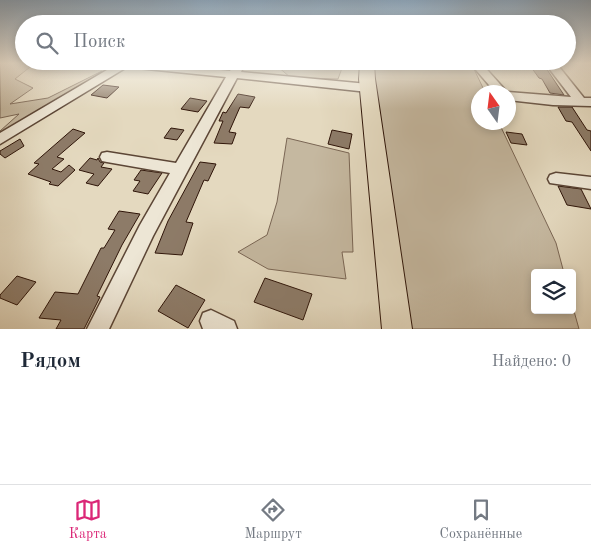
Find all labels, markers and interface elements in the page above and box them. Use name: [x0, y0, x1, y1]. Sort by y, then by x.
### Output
search box: [15, 15, 576, 70]
icon: search: [33, 29, 61, 57]
text: Поиск: [73, 33, 125, 52]
north arrow: [471, 85, 516, 130]
map controls: [531, 269, 576, 314]
button: layers: [531, 269, 576, 314]
text: Рядом: [20, 351, 81, 372]
text: Найдено: 0: [492, 354, 571, 370]
tab: Карта: [69, 496, 107, 543]
tab: Маршрут: [244, 496, 302, 543]
tab: Сохранённые: [440, 496, 522, 543]

